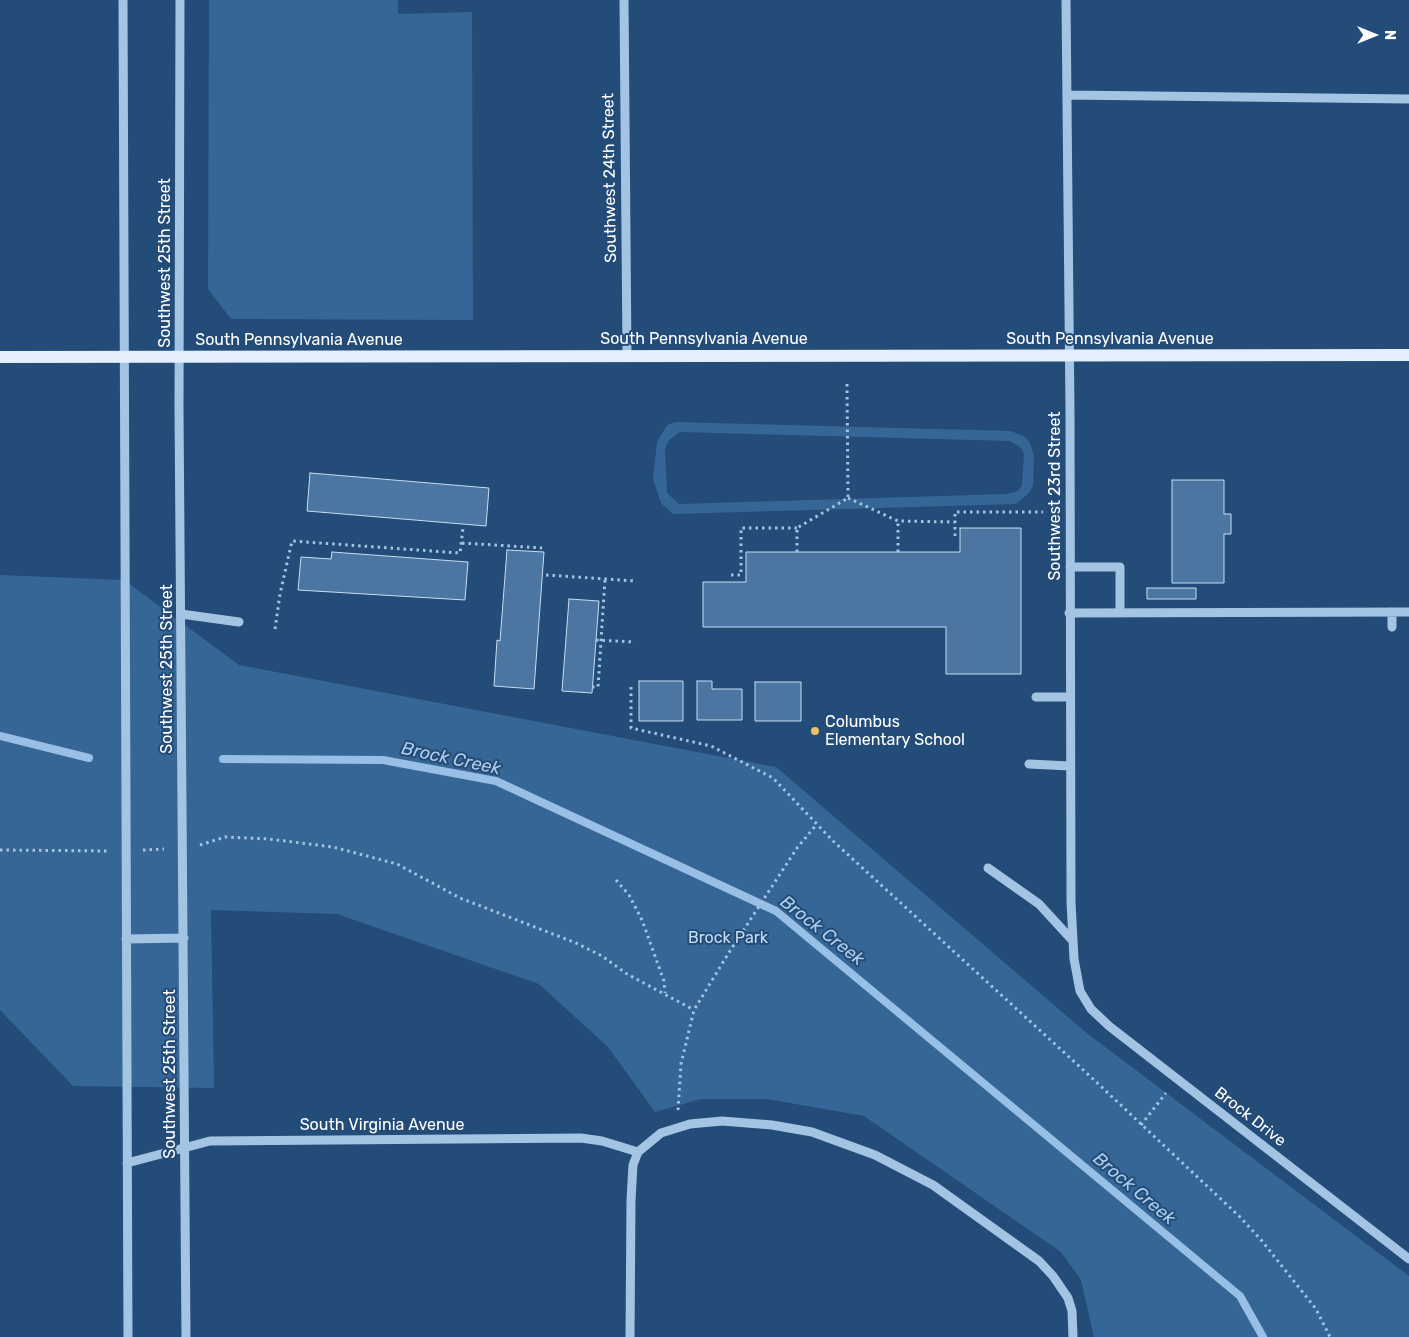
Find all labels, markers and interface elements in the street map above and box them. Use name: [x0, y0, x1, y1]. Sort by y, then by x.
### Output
north arrow: [1349, 10, 1399, 60]
text: N: [1381, 30, 1398, 40]
street label: Southwest 24th Street: [599, 93, 621, 263]
street label: Southwest 25th Street: [155, 178, 175, 348]
street label: South Pennsylvania Avenue: [600, 329, 808, 349]
street label: South Pennsylvania Avenue: [1006, 329, 1214, 349]
street label: South Pennsylvania Avenue: [195, 330, 403, 350]
street label: Southwest 23rd Street: [1045, 411, 1065, 581]
street label: Southwest 25th Street: [157, 584, 177, 754]
place label: Columbus Elementary School: [825, 712, 965, 750]
marker: Columbus Elementary School: [809, 725, 821, 737]
water label: Brock Creek: [399, 738, 503, 780]
water label: Brock Creek: [776, 891, 868, 971]
park label: Brock Park: [688, 928, 768, 948]
street label: Southwest 25th Street: [160, 989, 180, 1159]
street label: Brock Drive: [1210, 1083, 1290, 1151]
street label: South Virginia Avenue: [300, 1115, 464, 1135]
water label: Brock Creek: [1088, 1148, 1180, 1230]

